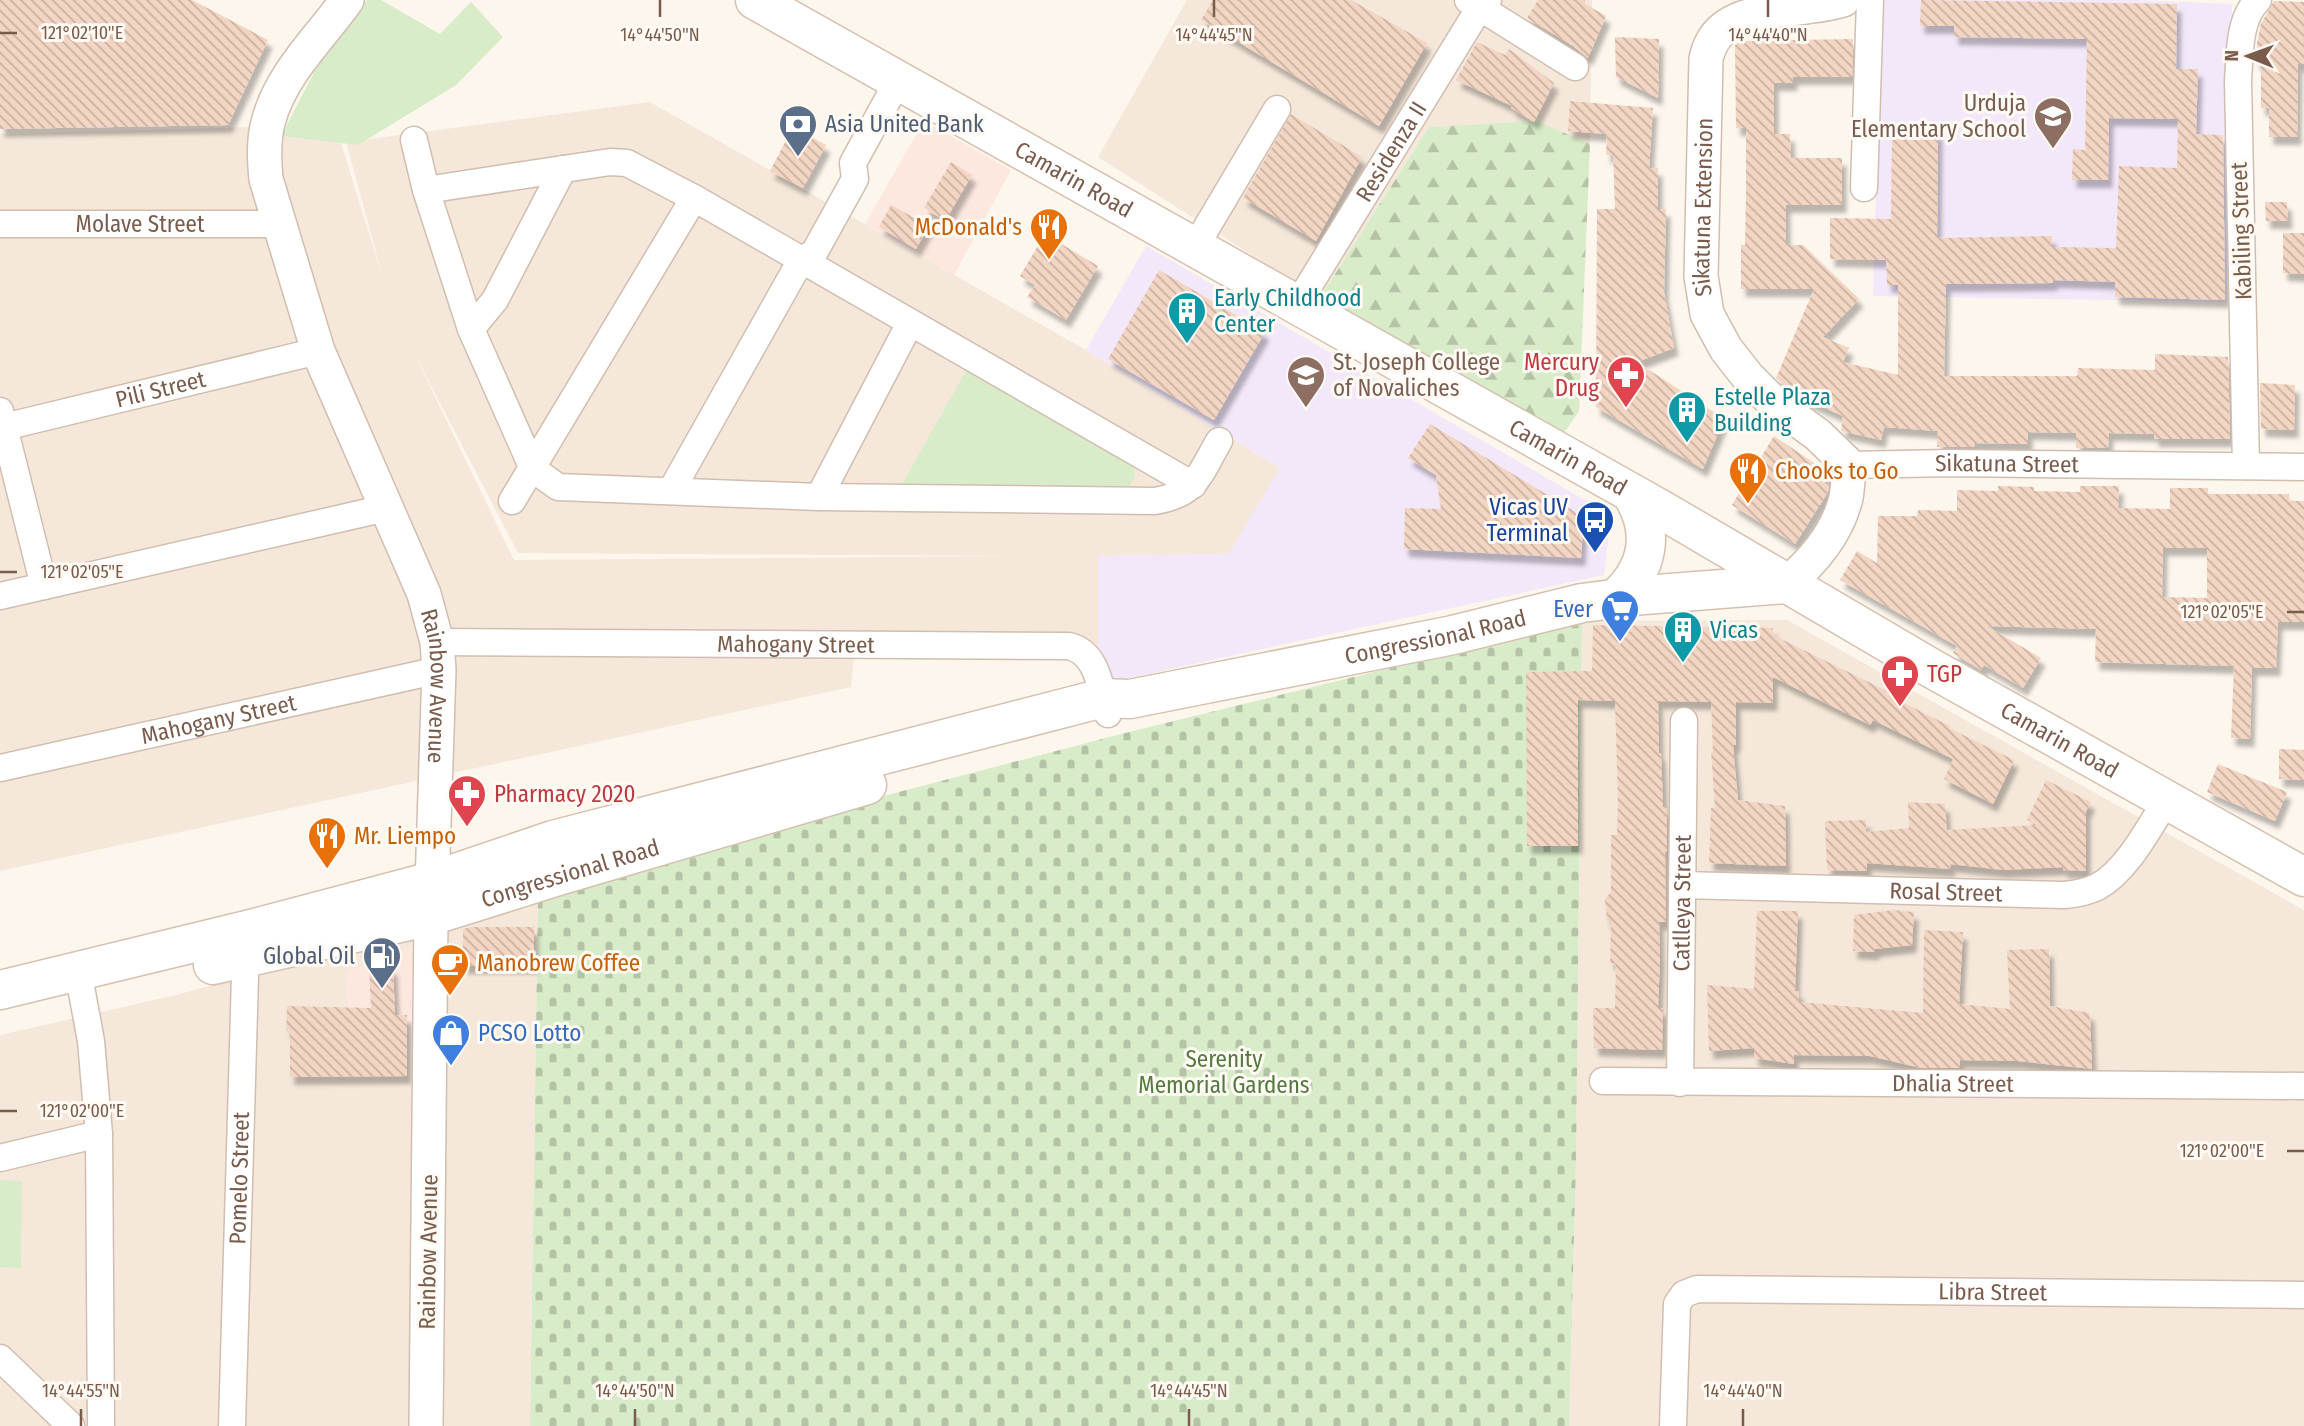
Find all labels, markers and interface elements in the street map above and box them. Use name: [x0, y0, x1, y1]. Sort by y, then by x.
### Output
north arrow: [2213, 21, 2283, 91]
text: 121°02'10"E: [41, 22, 123, 44]
text: 14°44'50"N: [620, 24, 700, 46]
text: 14°44'45"N: [1175, 24, 1253, 46]
text: 14°44'40"N: [1728, 24, 1808, 46]
text: N: [2220, 50, 2243, 62]
place label: Urduja Elementary School: [1851, 89, 2026, 143]
school or university icon: Urduja Elementary School: [2032, 95, 2074, 150]
street label: Residenza II: [1350, 96, 1433, 207]
bank icon: Asia United Bank: [777, 103, 819, 158]
place label: Asia United Bank: [825, 110, 984, 138]
street label: Sikatuna Extension: [1687, 117, 1719, 298]
street label: Camarin Road: [1010, 135, 1138, 224]
street label: Kabiling Street: [2225, 161, 2257, 300]
restaurant icon: McDonald's: [1028, 206, 1070, 261]
street label: Molave Street: [76, 210, 205, 238]
place label: McDonald's: [915, 213, 1022, 241]
place label: Early Childhood Center: [1214, 284, 1362, 338]
building icon: Early Childhood Center: [1166, 290, 1208, 345]
place label: St. Joseph College of Novaliches: [1333, 348, 1500, 402]
place label: Mercury Drug: [1524, 348, 1600, 402]
school or university icon: St. Joseph College of Novaliches: [1285, 354, 1327, 409]
pharmacy icon: Mercury Drug: [1605, 354, 1647, 409]
street label: Pili Street: [113, 365, 209, 414]
place label: Estelle Plaza Building: [1714, 383, 1831, 437]
building icon: Estelle Plaza Building: [1666, 389, 1708, 444]
street label: Camarin Road: [1504, 413, 1632, 502]
street label: Sikatuna Street: [1935, 449, 2080, 478]
restaurant icon: Chooks to Go: [1727, 450, 1769, 505]
place label: Chooks to Go: [1775, 457, 1899, 485]
place label: Vicas UV Terminal: [1487, 493, 1568, 547]
bus stop icon: Vicas UV Terminal: [1574, 499, 1616, 554]
text: 121°02'05"E: [41, 561, 123, 583]
supermarket icon: Ever: [1599, 588, 1641, 643]
place label: Ever: [1553, 595, 1593, 623]
text: 121°02'05"E: [2181, 601, 2263, 623]
street label: Congressional Road: [1342, 603, 1529, 670]
street label: Rainbow Avenue: [415, 606, 453, 764]
building icon: Vicas: [1662, 609, 1704, 664]
place label: Vicas: [1710, 616, 1758, 644]
street label: Mahogany Street: [717, 630, 875, 659]
pharmacy icon: TGP: [1879, 653, 1921, 708]
place label: TGP: [1927, 660, 1962, 688]
street label: Mahogany Street: [139, 688, 299, 750]
street label: Camarin Road: [1996, 696, 2124, 784]
pharmacy icon: Pharmacy 2020: [446, 773, 488, 828]
place label: Pharmacy 2020: [494, 780, 635, 808]
restaurant icon: Mr. Liempo: [306, 815, 348, 870]
place label: Mr. Liempo: [354, 822, 456, 850]
street label: Congressional Road: [478, 833, 662, 913]
street label: Catlleya Street: [1667, 834, 1697, 971]
street label: Rosal Street: [1889, 876, 2003, 907]
fuel station icon: Global Oil: [361, 935, 403, 990]
place label: Global Oil: [263, 942, 355, 970]
cafe icon: Manobrew Coffee: [429, 942, 471, 997]
place label: Manobrew Coffee: [477, 949, 640, 977]
shop icon: PCSO Lotto: [430, 1012, 472, 1067]
place label: PCSO Lotto: [478, 1019, 581, 1047]
park label: Serenity Memorial Gardens: [1138, 1045, 1310, 1099]
street label: Dhalia Street: [1892, 1069, 2014, 1098]
text: 121°02'00"E: [40, 1100, 124, 1122]
street label: Pomelo Street: [223, 1111, 255, 1245]
text: 121°02'00"E: [2180, 1140, 2264, 1162]
street label: Rainbow Avenue: [413, 1174, 443, 1330]
street label: Libra Street: [1938, 1277, 2048, 1306]
text: 14°44'55"N: [42, 1380, 120, 1402]
text: 14°44'50"N: [595, 1380, 675, 1402]
text: 14°44'45"N: [1150, 1380, 1228, 1402]
text: 14°44'40"N: [1703, 1380, 1783, 1402]

